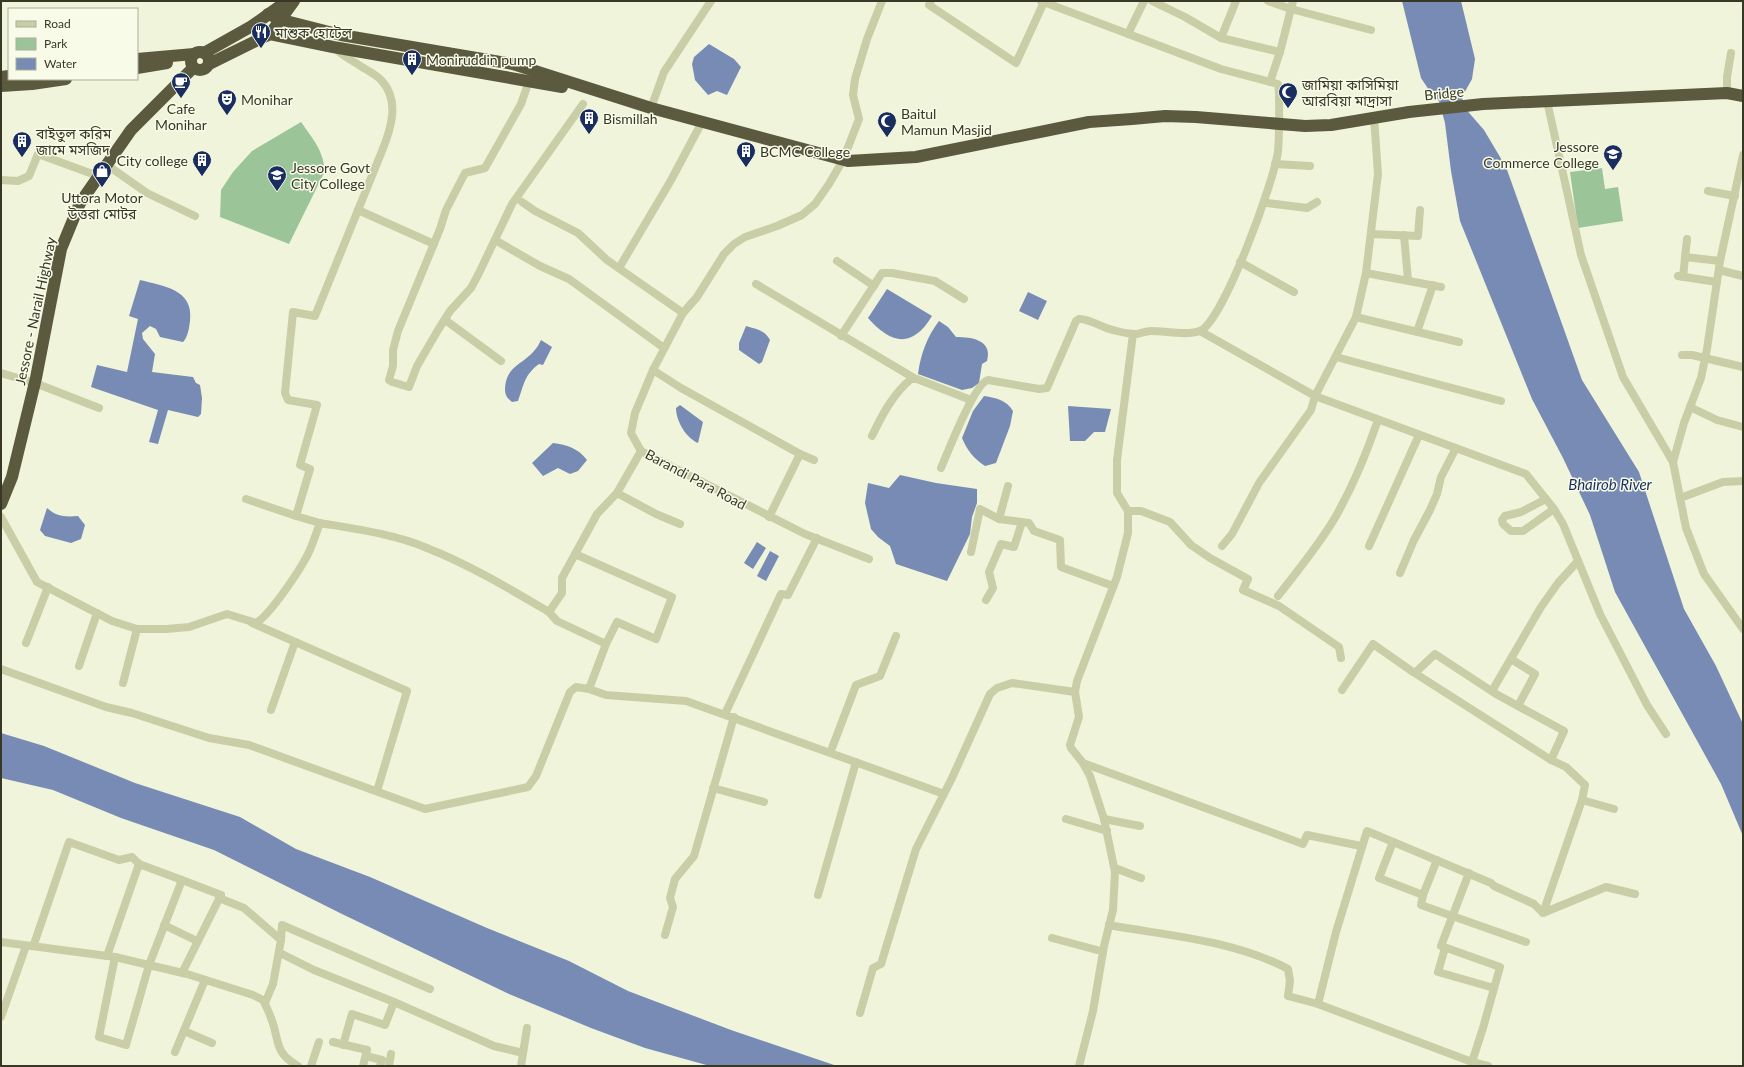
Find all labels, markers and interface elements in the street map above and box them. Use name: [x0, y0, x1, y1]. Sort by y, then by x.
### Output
legend: [8, 8, 138, 80]
text: Road: [44, 16, 71, 31]
restaurant icon: মাশুক হোটেল: [250, 21, 272, 49]
place label: মাশুক হোটেল: [274, 24, 353, 41]
text: Park: [44, 36, 68, 51]
building icon: Moniruddin pump: [401, 48, 423, 76]
place label: Moniruddin pump: [426, 51, 536, 68]
text: Water: [44, 56, 77, 71]
cafe icon: Cafe Monihar: [170, 71, 192, 99]
place label: জামিয়া কাসিমিয়া আরবিয়া মাদ্রাসা: [1301, 76, 1399, 109]
mosque icon: জামিয়া কাসিমিয়া আরবিয়া মাদ্রাসা: [1277, 81, 1299, 109]
street label: Bridge: [1423, 82, 1465, 104]
theatre icon: Monihar: [216, 88, 238, 116]
place label: Monihar: [241, 91, 293, 108]
place label: Cafe Monihar: [155, 100, 207, 133]
place label: Baitul Mamun Masjid: [901, 105, 992, 138]
building icon: Bismillah: [578, 107, 600, 135]
place label: Bismillah: [603, 110, 658, 127]
mosque icon: Baitul Mamun Masjid: [876, 110, 898, 138]
place label: বাইতুল করিম জামে মসজিদ: [35, 125, 112, 158]
building icon: বাইতুল করিম জামে মসজিদ: [11, 130, 33, 158]
place label: Jessore Commerce College: [1483, 138, 1599, 171]
building icon: BCMC College: [735, 140, 757, 168]
place label: BCMC College: [760, 143, 850, 160]
school or university icon: Jessore Commerce College: [1602, 143, 1624, 171]
building icon: City college: [191, 149, 213, 177]
place label: City college: [117, 152, 188, 169]
place label: Jessore Govt City College: [291, 159, 370, 192]
shop icon: Uttora Motor উত্তরা মোটর: [91, 160, 113, 188]
school or university icon: Jessore Govt City College: [266, 164, 288, 192]
place label: Uttora Motor উত্তরা মোটর: [61, 189, 143, 222]
street label: Jessore - Narail Highway: [11, 235, 59, 387]
street label: Barandi Para Road: [642, 445, 750, 513]
water label: Bhairob River: [1568, 475, 1653, 493]

